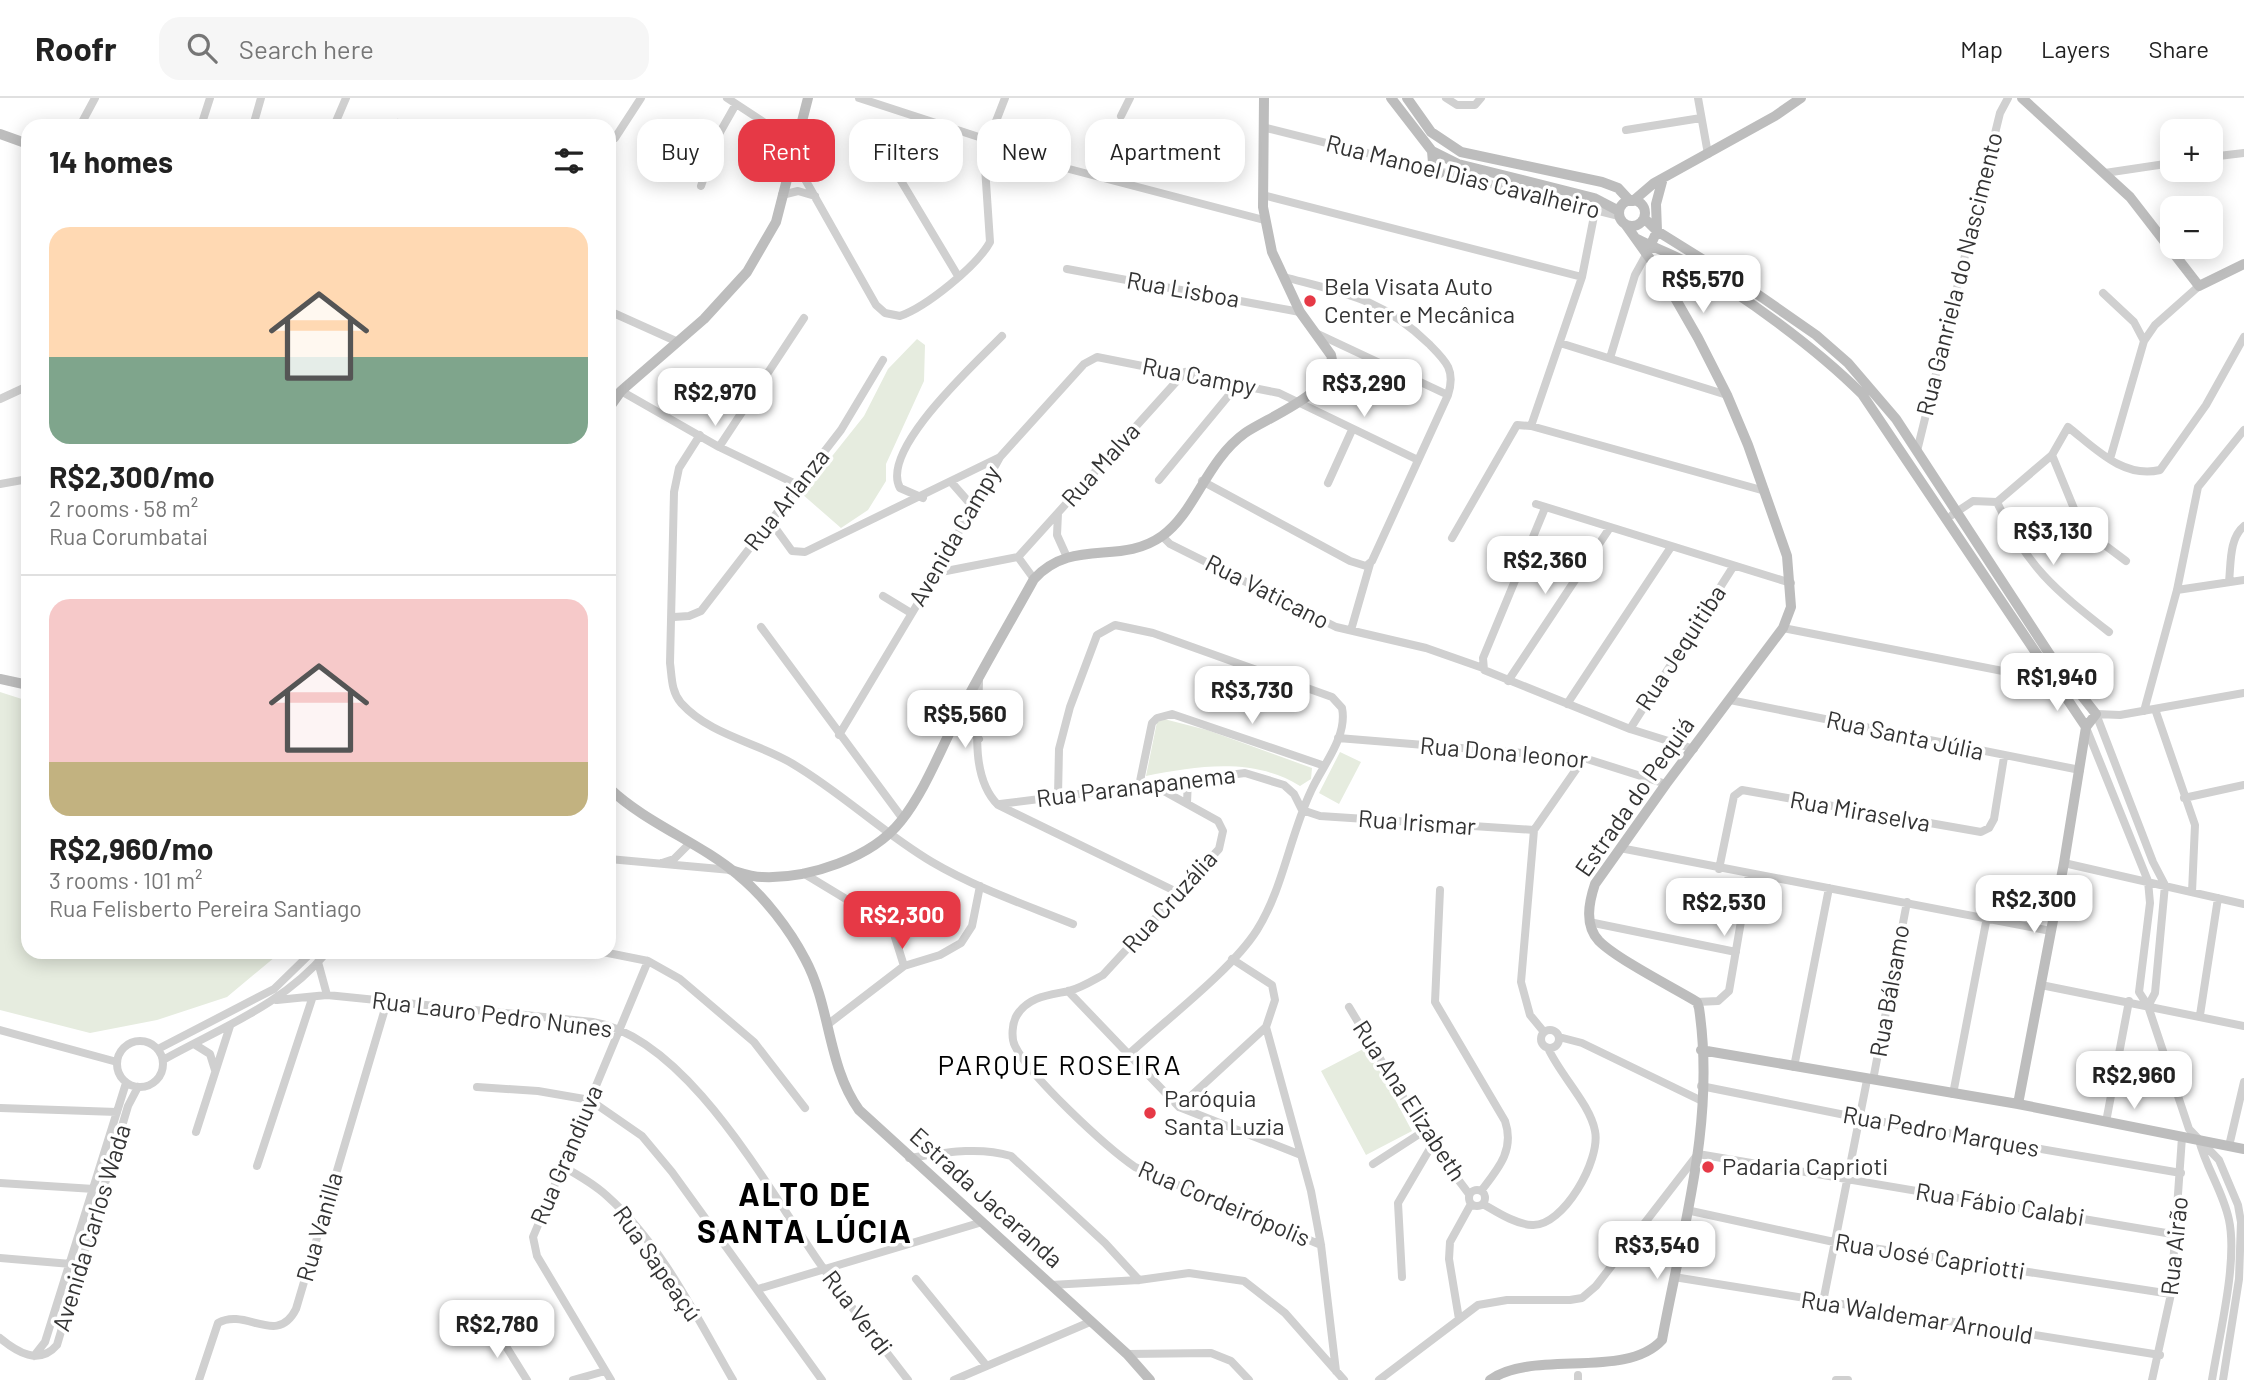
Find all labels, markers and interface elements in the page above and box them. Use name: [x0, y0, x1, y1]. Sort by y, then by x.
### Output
search box: [159, 17, 649, 80]
text: Roofr: [35, 28, 117, 68]
icon: search: [183, 29, 221, 67]
text: Search here: [239, 33, 374, 64]
text: Map: [1960, 34, 2003, 63]
text: Layers: [2041, 34, 2110, 63]
text: Share: [2148, 34, 2209, 63]
chip: Buy: [637, 119, 724, 182]
chip: Rent: [738, 119, 835, 182]
chip: Filters: [849, 119, 963, 182]
chip: New: [977, 119, 1071, 182]
chip: Apartment: [1085, 119, 1245, 182]
map controls: [2160, 119, 2223, 259]
button: +: [2160, 119, 2223, 182]
street label: Rua Manoel Dias Cavalheiro: [1323, 127, 1603, 224]
street label: Rua Ganriela do Nascimento: [1909, 129, 2008, 418]
icon: filters: [550, 142, 588, 180]
text: 14 homes: [49, 143, 173, 179]
button: −: [2160, 196, 2223, 259]
pin: R$5,570: [1638, 256, 1768, 315]
street label: Rua Lisboa: [1125, 264, 1242, 313]
text: R$5,570: [1662, 264, 1744, 292]
place label: Bela Visata Auto Center e Mecânica: [1324, 271, 1515, 328]
icon: home: [256, 273, 382, 399]
marker: Bela Visata Auto Center e Mecânica: [1302, 293, 1318, 309]
street label: Rua Campy: [1140, 350, 1259, 401]
pin: R$3,290: [1299, 360, 1429, 419]
pin: R$2,970: [650, 368, 780, 428]
text: R$3,290: [1322, 368, 1406, 396]
text: R$2,970: [674, 377, 756, 405]
street label: Rua Malva: [1055, 416, 1145, 512]
street label: Rua Arlanza: [737, 442, 835, 556]
text: R$2,300/mo: [49, 458, 215, 494]
street label: Avenida Campy: [902, 460, 1006, 611]
text: 2 rooms · 58 m²: [49, 494, 198, 522]
pin: R$3,130: [1988, 508, 2118, 567]
text: R$3,130: [2013, 516, 2093, 544]
text: Rua Corumbatai: [49, 522, 208, 550]
pin: R$2,360: [1480, 536, 1610, 596]
text: R$2,360: [1503, 545, 1587, 573]
street label: Rua Vaticano: [1201, 547, 1335, 634]
street label: Rua Jequitiba: [1628, 579, 1731, 715]
icon: home: [256, 645, 382, 771]
pin: R$1,940: [1992, 654, 2122, 713]
text: R$1,940: [2017, 662, 2097, 690]
pin: R$3,730: [1187, 666, 1317, 726]
text: R$3,730: [1211, 675, 1293, 703]
pin: R$5,560: [900, 690, 1030, 750]
text: R$5,560: [923, 699, 1007, 727]
street label: Rua Santa Júlia: [1824, 704, 1987, 765]
street label: Estrada do Pequiá: [1568, 711, 1700, 881]
street label: Rua Dona leonor: [1419, 730, 1590, 773]
street label: Rua Paranapanema: [1035, 759, 1237, 812]
street label: Rua Miraselva: [1788, 784, 1933, 837]
street label: Rua Irismar: [1357, 803, 1477, 840]
text: R$2,960/mo: [49, 830, 213, 866]
street label: Rua Cruzália: [1115, 844, 1222, 958]
text: 3 rooms · 101 m²: [49, 866, 202, 894]
pin: R$2,300: [1969, 876, 2099, 935]
pin: R$2,530: [1659, 878, 1789, 938]
text: R$2,300: [1992, 884, 2076, 912]
text: R$2,530: [1682, 887, 1766, 915]
pin: R$2,300: [837, 892, 967, 951]
text: Rua Felisberto Pereira Santiago: [49, 894, 362, 922]
text: R$2,300: [860, 900, 944, 928]
street label: Rua Bálsamo: [1863, 922, 1914, 1059]
street label: Rua Lauro Pedro Nunes: [370, 984, 614, 1043]
street label: Rua Ana Elizabeth: [1348, 1014, 1473, 1186]
district label: PARQUE ROSEIRA: [937, 1047, 1183, 1081]
pin: R$2,960: [2069, 1052, 2199, 1111]
text: R$2,960: [2092, 1060, 2176, 1088]
street label: Rua Grandiuva: [523, 1080, 608, 1228]
place label: Paróquia Santa Luzia: [1164, 1083, 1285, 1140]
street label: Rua Pedro Marques: [1841, 1099, 2042, 1162]
marker: Paróquia Santa Luzia: [1142, 1105, 1158, 1121]
street label: Avenida Carlos Wada: [45, 1121, 136, 1335]
street label: Estrada Jacaranda: [905, 1121, 1069, 1273]
place label: Padaria Caprioti: [1722, 1151, 1888, 1180]
street label: Rua Cordeirópolis: [1134, 1153, 1315, 1252]
marker: Padaria Caprioti: [1700, 1159, 1716, 1175]
street label: Rua Vanilla: [289, 1169, 348, 1285]
district label: ALTO DE SANTA LÚCIA: [697, 1174, 913, 1249]
street label: Rua Fábio Calabi: [1914, 1176, 2087, 1231]
street label: Rua Airão: [2154, 1195, 2193, 1297]
street label: Rua Sapeaçú: [608, 1200, 709, 1326]
pin: R$3,540: [1592, 1222, 1722, 1281]
street label: Rua José Capriotti: [1833, 1226, 2027, 1285]
text: R$3,540: [1614, 1230, 1700, 1258]
street label: Rua Verdi: [817, 1264, 899, 1360]
street label: Rua Waldemar Arnould: [1799, 1284, 2035, 1349]
pin: R$2,780: [432, 1300, 562, 1360]
text: R$2,780: [455, 1309, 539, 1337]

